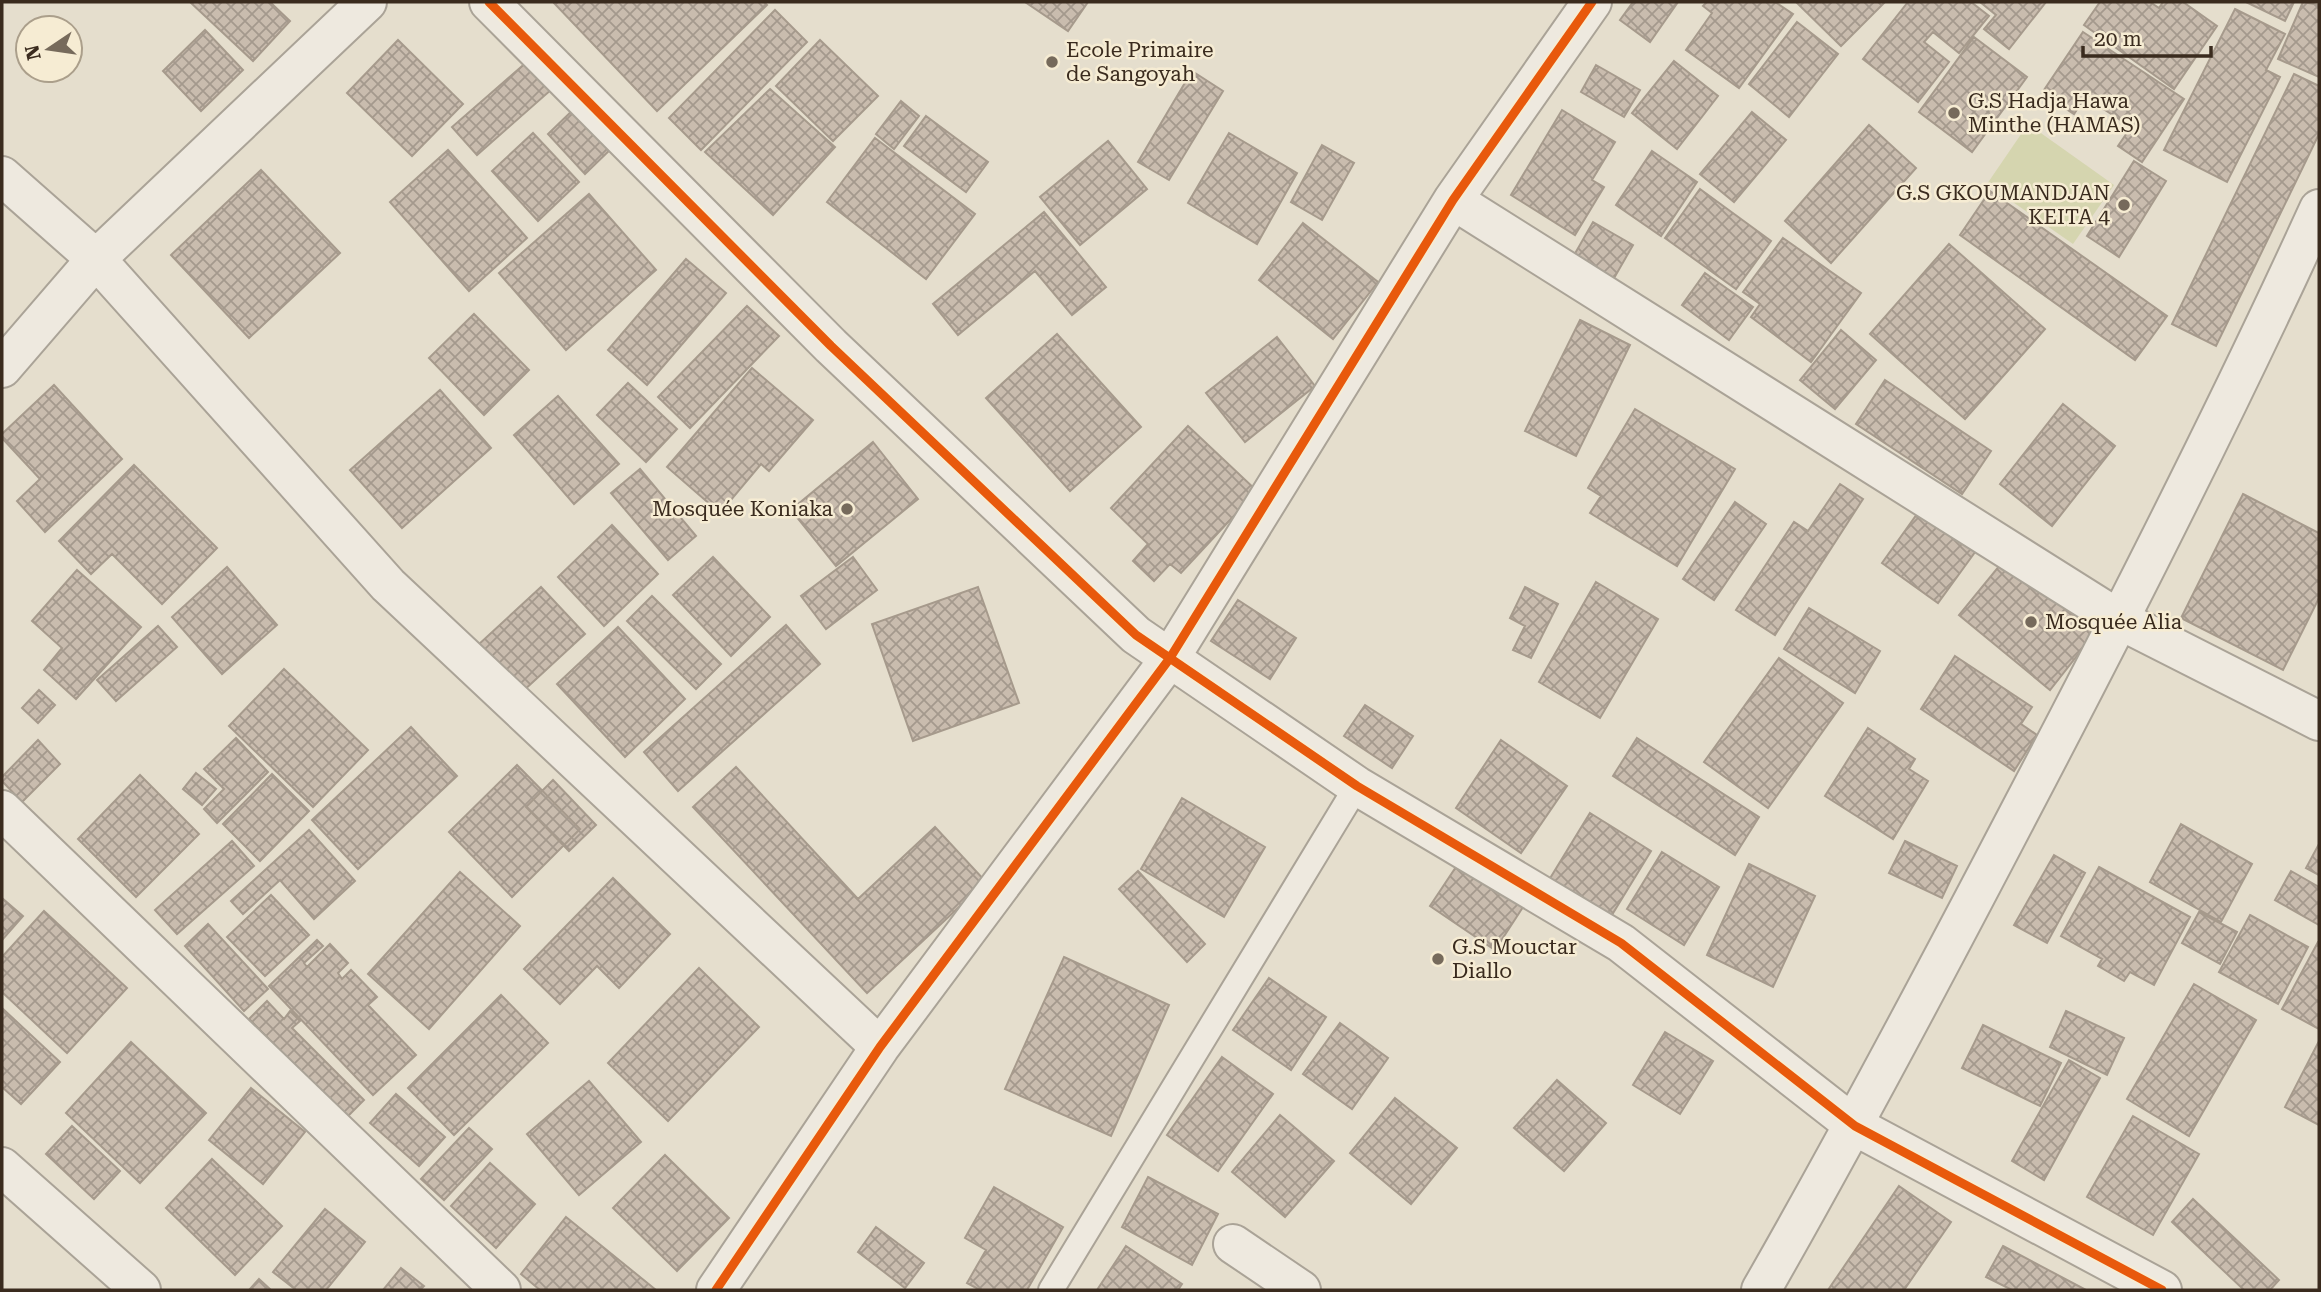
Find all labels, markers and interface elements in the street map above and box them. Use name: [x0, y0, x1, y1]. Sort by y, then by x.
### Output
north arrow: [14, 14, 84, 84]
scale bar: [2083, 14, 2211, 58]
text: 20 m: [2094, 27, 2142, 51]
place label: Ecole Primaire de Sangoyah: [1066, 38, 1214, 86]
text: N: [20, 43, 46, 62]
marker: Ecole Primaire de Sangoyah: [1044, 54, 1060, 70]
place label: G.S Hadja Hawa Minthe (HAMAS): [1968, 89, 2140, 137]
marker: G.S Hadja Hawa Minthe (HAMAS): [1946, 105, 1962, 121]
place label: G.S GKOUMANDJAN KEITA 4: [1896, 181, 2110, 229]
marker: G.S GKOUMANDJAN KEITA 4: [2116, 197, 2132, 213]
place label: Mosquée Koniaka: [652, 497, 834, 521]
marker: Mosquée Koniaka: [839, 501, 855, 517]
place label: Mosquée Alia: [2045, 610, 2183, 634]
marker: Mosquée Alia: [2023, 614, 2039, 630]
place label: G.S Mouctar Diallo: [1452, 935, 1577, 983]
marker: G.S Mouctar Diallo: [1430, 951, 1446, 967]

